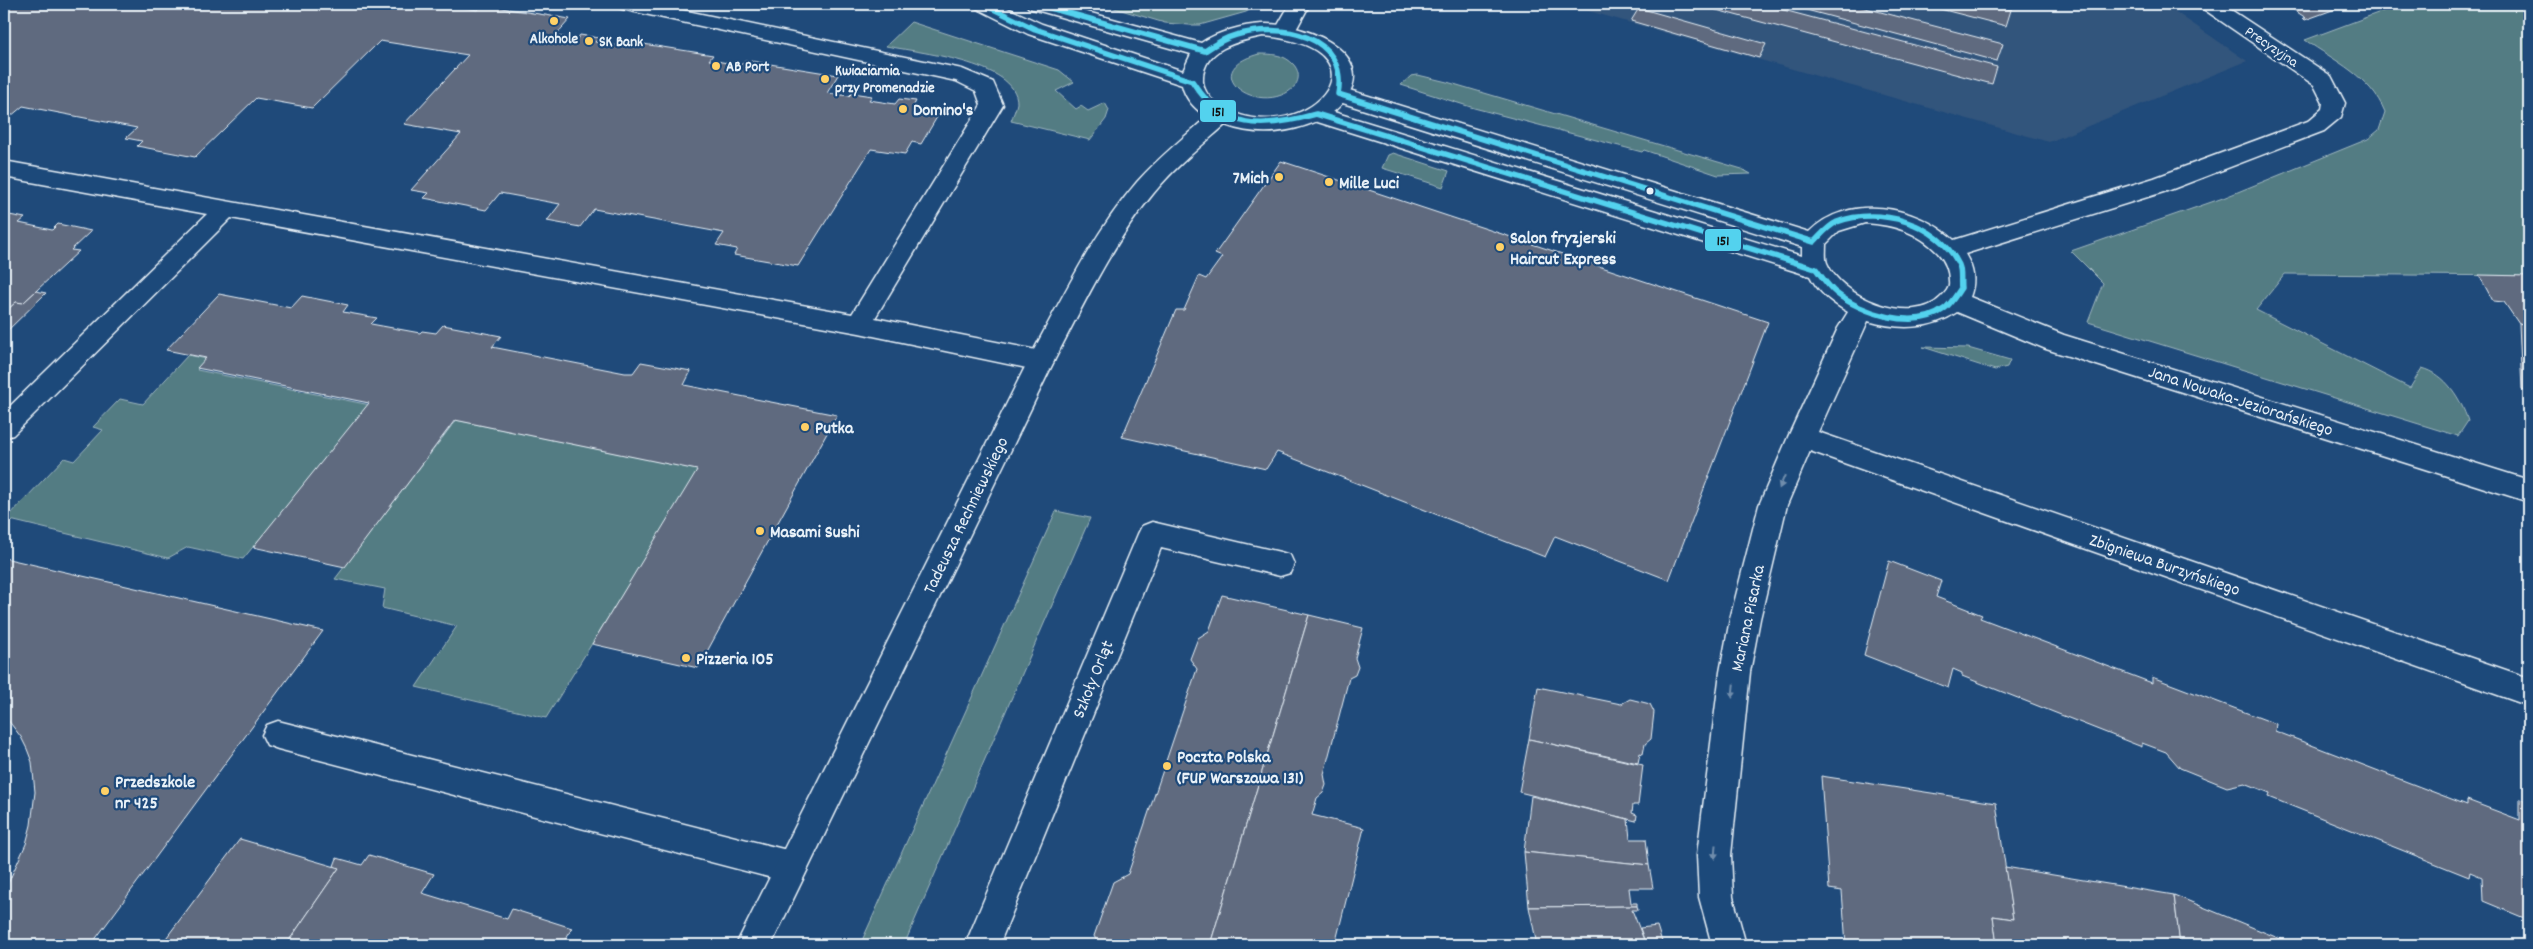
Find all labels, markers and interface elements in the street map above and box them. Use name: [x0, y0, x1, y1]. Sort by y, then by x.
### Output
marker: Alkohole: [548, 15, 560, 27]
street label: Precyzyjna: [2240, 22, 2303, 74]
place label: Alkohole: [530, 29, 579, 51]
place label: SK Bank: [599, 32, 643, 54]
marker: SK Bank: [583, 35, 595, 47]
place label: AB Port: [726, 57, 770, 79]
marker: AB Port: [710, 60, 722, 72]
place label: Kwiaciarnia przy Promenadzie: [835, 61, 935, 100]
marker: Kwiaciarnia przy Promenadzie: [819, 73, 831, 85]
place label: Domino's: [913, 99, 974, 124]
line badge: 151: [1199, 99, 1237, 123]
marker: Domino's: [897, 103, 909, 115]
text: 151: [1212, 103, 1224, 123]
place label: 7Mich: [1233, 167, 1269, 192]
marker: 7Mich: [1273, 171, 1285, 183]
place label: Mille Luci: [1339, 172, 1400, 197]
marker: Mille Luci: [1323, 176, 1335, 188]
unlabelled marker: [1645, 186, 1655, 196]
place label: Salon fryzjerski Haircut Express: [1510, 227, 1617, 273]
line badge: 151: [1704, 228, 1742, 252]
text: 151: [1717, 232, 1729, 252]
marker: Salon fryzjerski Haircut Express: [1494, 241, 1506, 253]
street label: Jana Nowaka-Jeziorańskiego: [2145, 361, 2336, 444]
place label: Putka: [815, 417, 854, 442]
marker: Putka: [799, 421, 811, 433]
street label: Tadeusza Rechniewskiego: [918, 433, 1016, 599]
one-way arrow: [1778, 475, 1786, 489]
place label: Masami Sushi: [770, 521, 860, 546]
marker: Masami Sushi: [754, 525, 766, 537]
street label: Zbigniewa Burzyńskiego: [2085, 529, 2243, 604]
street label: Mariana Pisarka: [1726, 562, 1773, 674]
street label: Szkoły Orląt: [1067, 637, 1121, 723]
place label: Pizzeria 105: [696, 648, 774, 673]
marker: Pizzeria 105: [680, 652, 692, 664]
one-way arrow: [1729, 683, 1737, 699]
place label: Poczta Polska (FUP Warszawa 131): [1177, 746, 1304, 792]
marker: Poczta Polska (FUP Warszawa 131): [1161, 760, 1173, 772]
place label: Przedszkole nr 425: [115, 771, 195, 817]
marker: Przedszkole nr 425: [99, 785, 111, 797]
one-way arrow: [1711, 844, 1719, 860]

